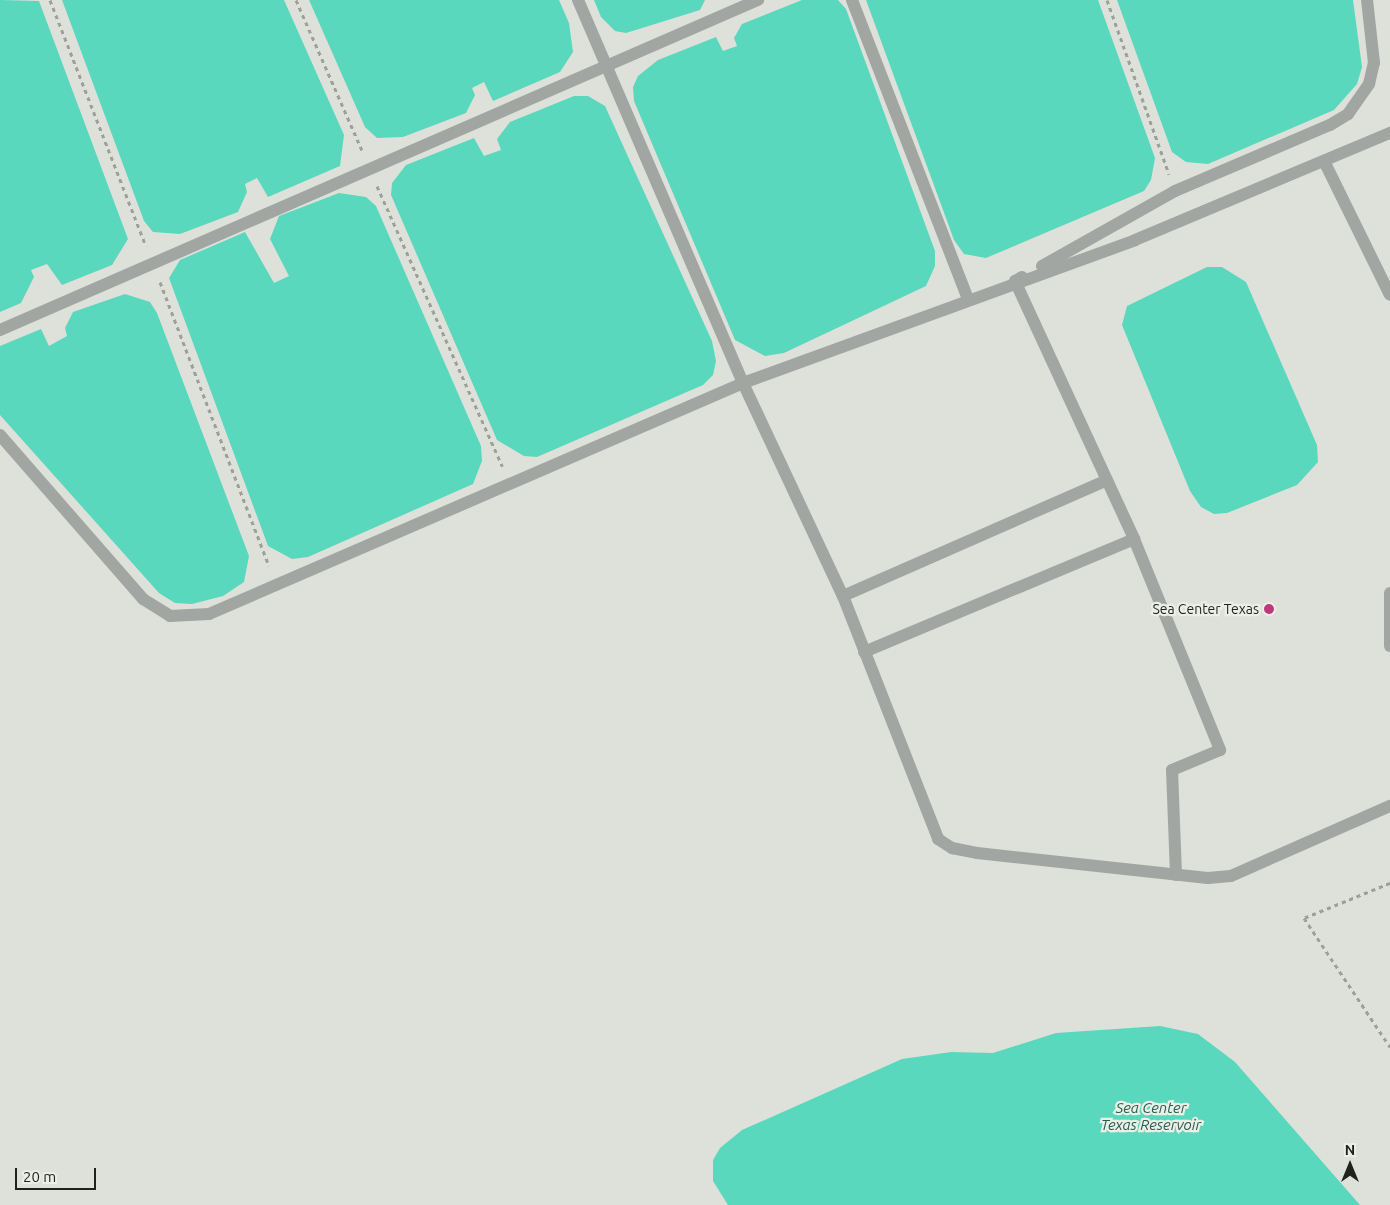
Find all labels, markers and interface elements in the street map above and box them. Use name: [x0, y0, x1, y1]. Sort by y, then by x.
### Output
place label: Sea Center Texas: [1152, 601, 1259, 617]
marker: Sea Center Texas: [1263, 603, 1275, 615]
water label: Sea Center Texas Reservoir: [1101, 1098, 1201, 1133]
north arrow: [1325, 1140, 1375, 1190]
text: N: [1345, 1142, 1355, 1158]
scale bar: [18, 1158, 99, 1190]
text: 20 m: [23, 1168, 56, 1185]

